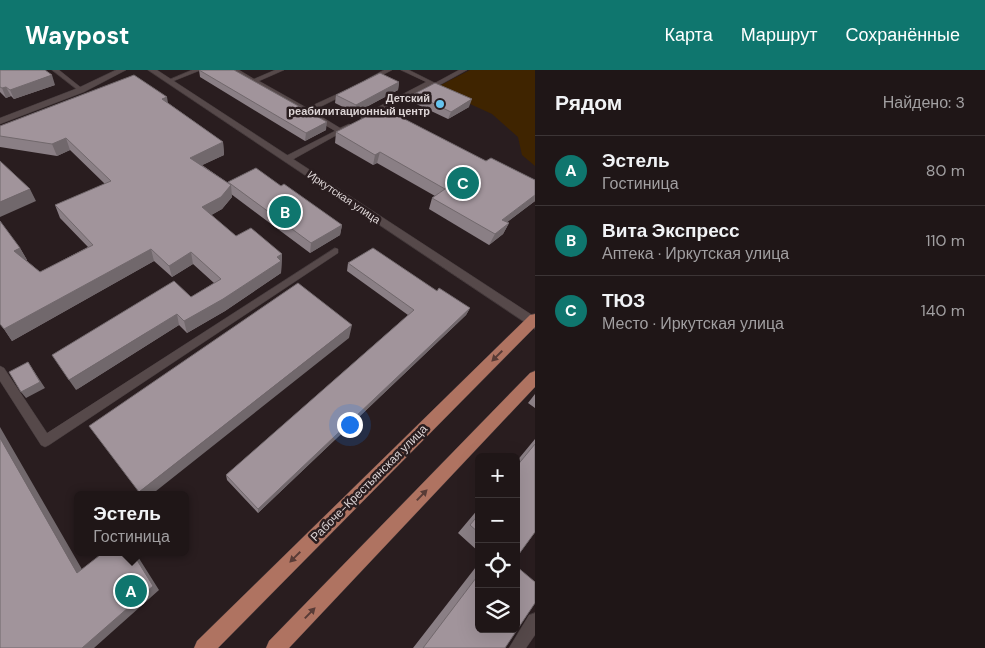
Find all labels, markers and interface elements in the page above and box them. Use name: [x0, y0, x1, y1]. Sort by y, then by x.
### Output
text: Waypost: [25, 20, 129, 51]
text: Карта: [665, 23, 713, 47]
text: Маршрут: [741, 23, 817, 47]
text: Сохранённые: [845, 23, 960, 47]
text: Рядом: [555, 89, 622, 117]
place label: Детский реабилитационный центр: [288, 91, 430, 118]
text: Найдено: 3: [883, 92, 965, 113]
marker: Детский реабилитационный центр: [434, 98, 446, 110]
text: Эстель: [602, 148, 670, 173]
text: A: [565, 160, 577, 181]
text: 80 m: [926, 160, 965, 181]
pin: C: [447, 164, 479, 202]
street label: Иркутская улица: [305, 167, 384, 227]
text: Гостиница: [602, 173, 679, 194]
pin: B: [269, 193, 301, 231]
text: Вита Экспресс: [602, 218, 740, 243]
text: B: [566, 230, 576, 251]
text: 110 m: [926, 230, 965, 251]
text: Аптека · Иркутская улица: [602, 243, 789, 264]
text: ТЮЗ: [602, 288, 645, 313]
text: C: [565, 300, 577, 321]
text: 140 m: [921, 300, 965, 321]
text: Место · Иркутская улица: [602, 313, 784, 334]
one-way arrow: [492, 350, 504, 362]
your location: [337, 412, 363, 438]
street label: Рабоче-Крестьянская улица: [307, 421, 431, 545]
map controls: [475, 453, 520, 633]
button: +: [475, 453, 520, 498]
one-way arrow: [416, 489, 428, 501]
popup: [74, 491, 189, 556]
button: −: [475, 498, 520, 543]
text: Эстель: [93, 501, 161, 526]
text: Гостиница: [93, 526, 170, 547]
button: locate: [475, 543, 520, 588]
one-way arrow: [289, 551, 301, 563]
pin: A: [115, 572, 147, 610]
button: layers: [475, 588, 520, 633]
one-way arrow: [304, 607, 316, 619]

